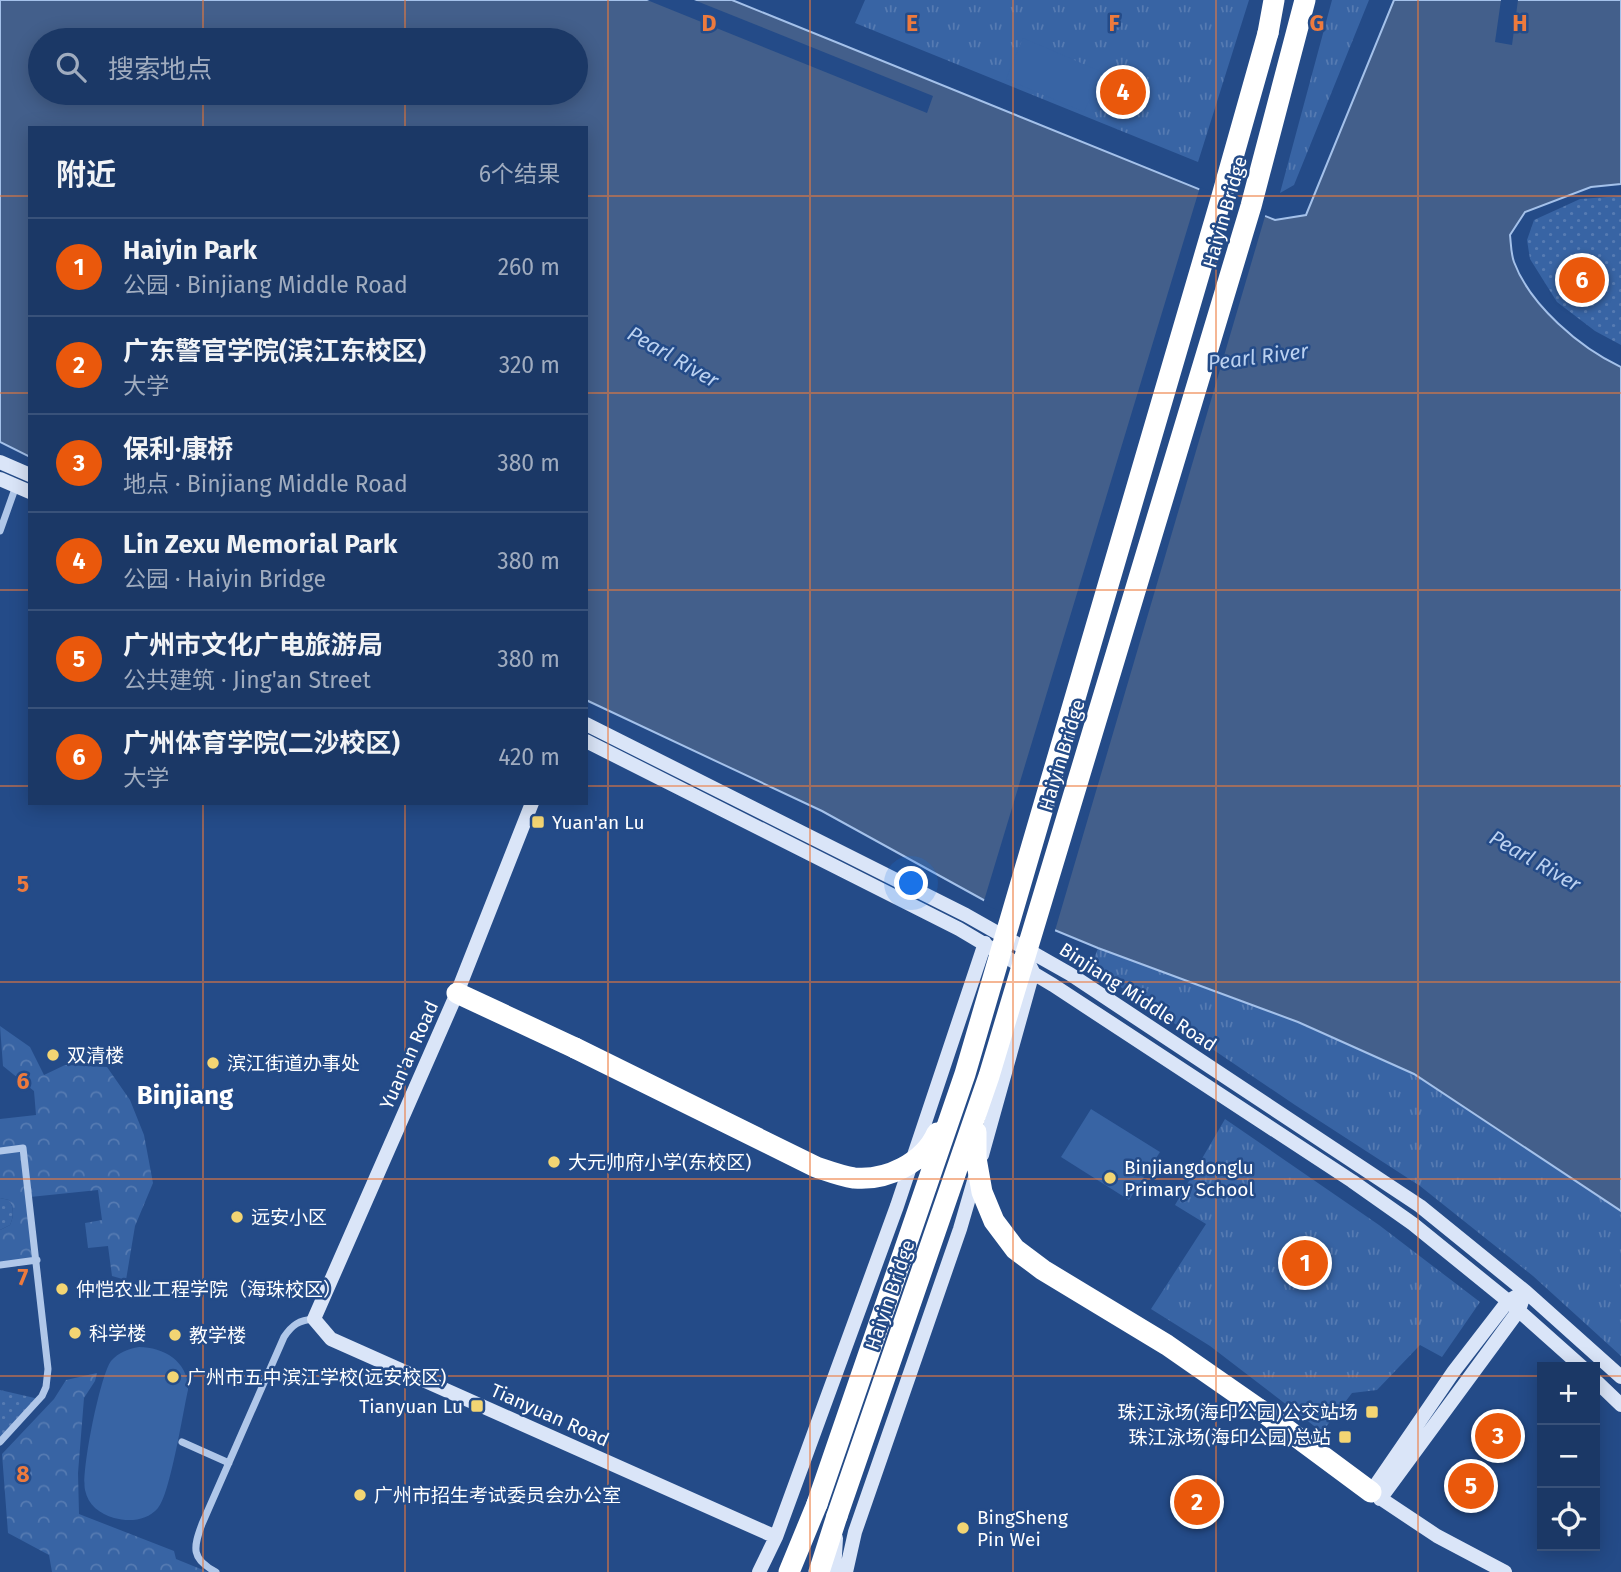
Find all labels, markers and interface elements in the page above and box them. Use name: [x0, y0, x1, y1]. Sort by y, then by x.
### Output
text: D: [702, 9, 717, 37]
text: E: [906, 9, 918, 37]
text: F: [1108, 9, 1120, 37]
text: G: [1310, 9, 1324, 37]
text: H: [1512, 9, 1528, 37]
search box: [28, 28, 588, 105]
icon: search: [52, 48, 90, 86]
text: 搜索地点: [108, 54, 212, 85]
pin: 4: [1100, 66, 1146, 118]
street label: Haiyin Bridge: [1198, 154, 1252, 270]
text: 附近: [56, 157, 116, 193]
text: 6个结果: [479, 160, 560, 188]
text: Haiyin Park: [123, 235, 257, 266]
text: 1: [74, 253, 84, 281]
text: 260 m: [498, 253, 560, 281]
pin: 6: [1559, 254, 1605, 306]
text: 公园 · Binjiang Middle Road: [123, 271, 408, 299]
water label: Pearl River: [623, 320, 724, 394]
text: 广东警官学院(滨江东校区): [123, 336, 426, 367]
water label: Pearl River: [1206, 338, 1311, 376]
text: 2: [73, 351, 85, 379]
text: 320 m: [499, 351, 560, 379]
text: 大学: [123, 372, 169, 400]
text: 保利·康桥: [123, 434, 233, 465]
text: 3: [73, 449, 85, 477]
text: 380 m: [497, 449, 560, 477]
text: 地点 · Binjiang Middle Road: [123, 470, 408, 498]
text: Lin Zexu Memorial Park: [123, 529, 397, 560]
text: 4: [73, 547, 86, 575]
text: 380 m: [497, 547, 560, 575]
text: 公园 · Haiyin Bridge: [123, 565, 326, 593]
text: 广州市文化广电旅游局: [123, 630, 383, 661]
text: 5: [73, 645, 85, 673]
text: 380 m: [497, 645, 560, 673]
text: 公共建筑 · Jing'an Street: [123, 666, 371, 694]
street label: Haiyin Bridge: [1034, 697, 1090, 813]
text: 广州体育学院(二沙校区): [123, 728, 400, 759]
text: 6: [73, 743, 85, 771]
text: 420 m: [498, 743, 560, 771]
text: 大学: [123, 764, 169, 792]
place label: Yuan'an Lu: [552, 811, 644, 834]
marker: Yuan'an Lu: [530, 814, 546, 830]
water label: Pearl River: [1485, 824, 1586, 898]
your location: [894, 866, 928, 900]
text: 5: [17, 870, 29, 898]
street label: Binjiang Middle Road: [1055, 938, 1221, 1056]
street label: Yuan'an Road: [375, 997, 443, 1113]
place label: 双清楼: [67, 1044, 124, 1067]
marker: 双清楼: [45, 1047, 61, 1063]
place label: 滨江街道办事处: [227, 1052, 360, 1075]
marker: 滨江街道办事处: [205, 1055, 221, 1071]
text: 6: [17, 1067, 30, 1095]
district label: Binjiang: [137, 1080, 234, 1111]
place label: 大元帅府小学(东校区): [568, 1151, 751, 1174]
marker: 大元帅府小学(东校区): [546, 1154, 562, 1170]
place label: Binjiangdonglu Primary School: [1124, 1156, 1254, 1201]
marker: Binjiangdonglu Primary School: [1102, 1170, 1118, 1186]
place label: 远安小区: [251, 1206, 327, 1229]
marker: 远安小区: [229, 1209, 245, 1225]
street label: Haiyin Bridge: [860, 1237, 920, 1353]
pin: 1: [1282, 1237, 1328, 1289]
text: 7: [18, 1263, 29, 1291]
place label: 仲恺农业工程学院（海珠校区）: [76, 1278, 342, 1301]
marker: 仲恺农业工程学院（海珠校区）: [54, 1281, 70, 1297]
place label: 科学楼: [89, 1322, 146, 1345]
place label: 教学楼: [189, 1324, 246, 1347]
marker: 科学楼: [67, 1325, 83, 1341]
marker: 教学楼: [167, 1327, 183, 1343]
map controls: [1537, 1362, 1600, 1551]
button: +: [1537, 1362, 1600, 1425]
place label: 广州市五中滨江学校(远安校区): [187, 1366, 446, 1389]
marker: 广州市五中滨江学校(远安校区): [165, 1369, 181, 1385]
street label: Tianyuan Road: [487, 1379, 613, 1451]
place label: Tianyuan Lu: [359, 1395, 463, 1418]
marker: Tianyuan Lu: [469, 1398, 485, 1414]
place label: 珠江泳场(海印公园)公交站场: [1118, 1401, 1358, 1424]
marker: 珠江泳场(海印公园)公交站场: [1364, 1404, 1380, 1420]
pin: 3: [1475, 1410, 1521, 1462]
button: −: [1537, 1425, 1600, 1488]
place label: 珠江泳场(海印公园)总站: [1129, 1426, 1331, 1449]
marker: 珠江泳场(海印公园)总站: [1337, 1429, 1353, 1445]
text: 8: [16, 1460, 30, 1488]
pin: 5: [1448, 1460, 1494, 1512]
pin: 2: [1174, 1476, 1220, 1528]
place label: 广州市招生考试委员会办公室: [374, 1484, 621, 1507]
marker: 广州市招生考试委员会办公室: [352, 1487, 368, 1503]
button: locate: [1537, 1488, 1600, 1551]
place label: BingSheng Pin Wei: [977, 1506, 1068, 1551]
marker: BingSheng Pin Wei: [955, 1520, 971, 1536]

